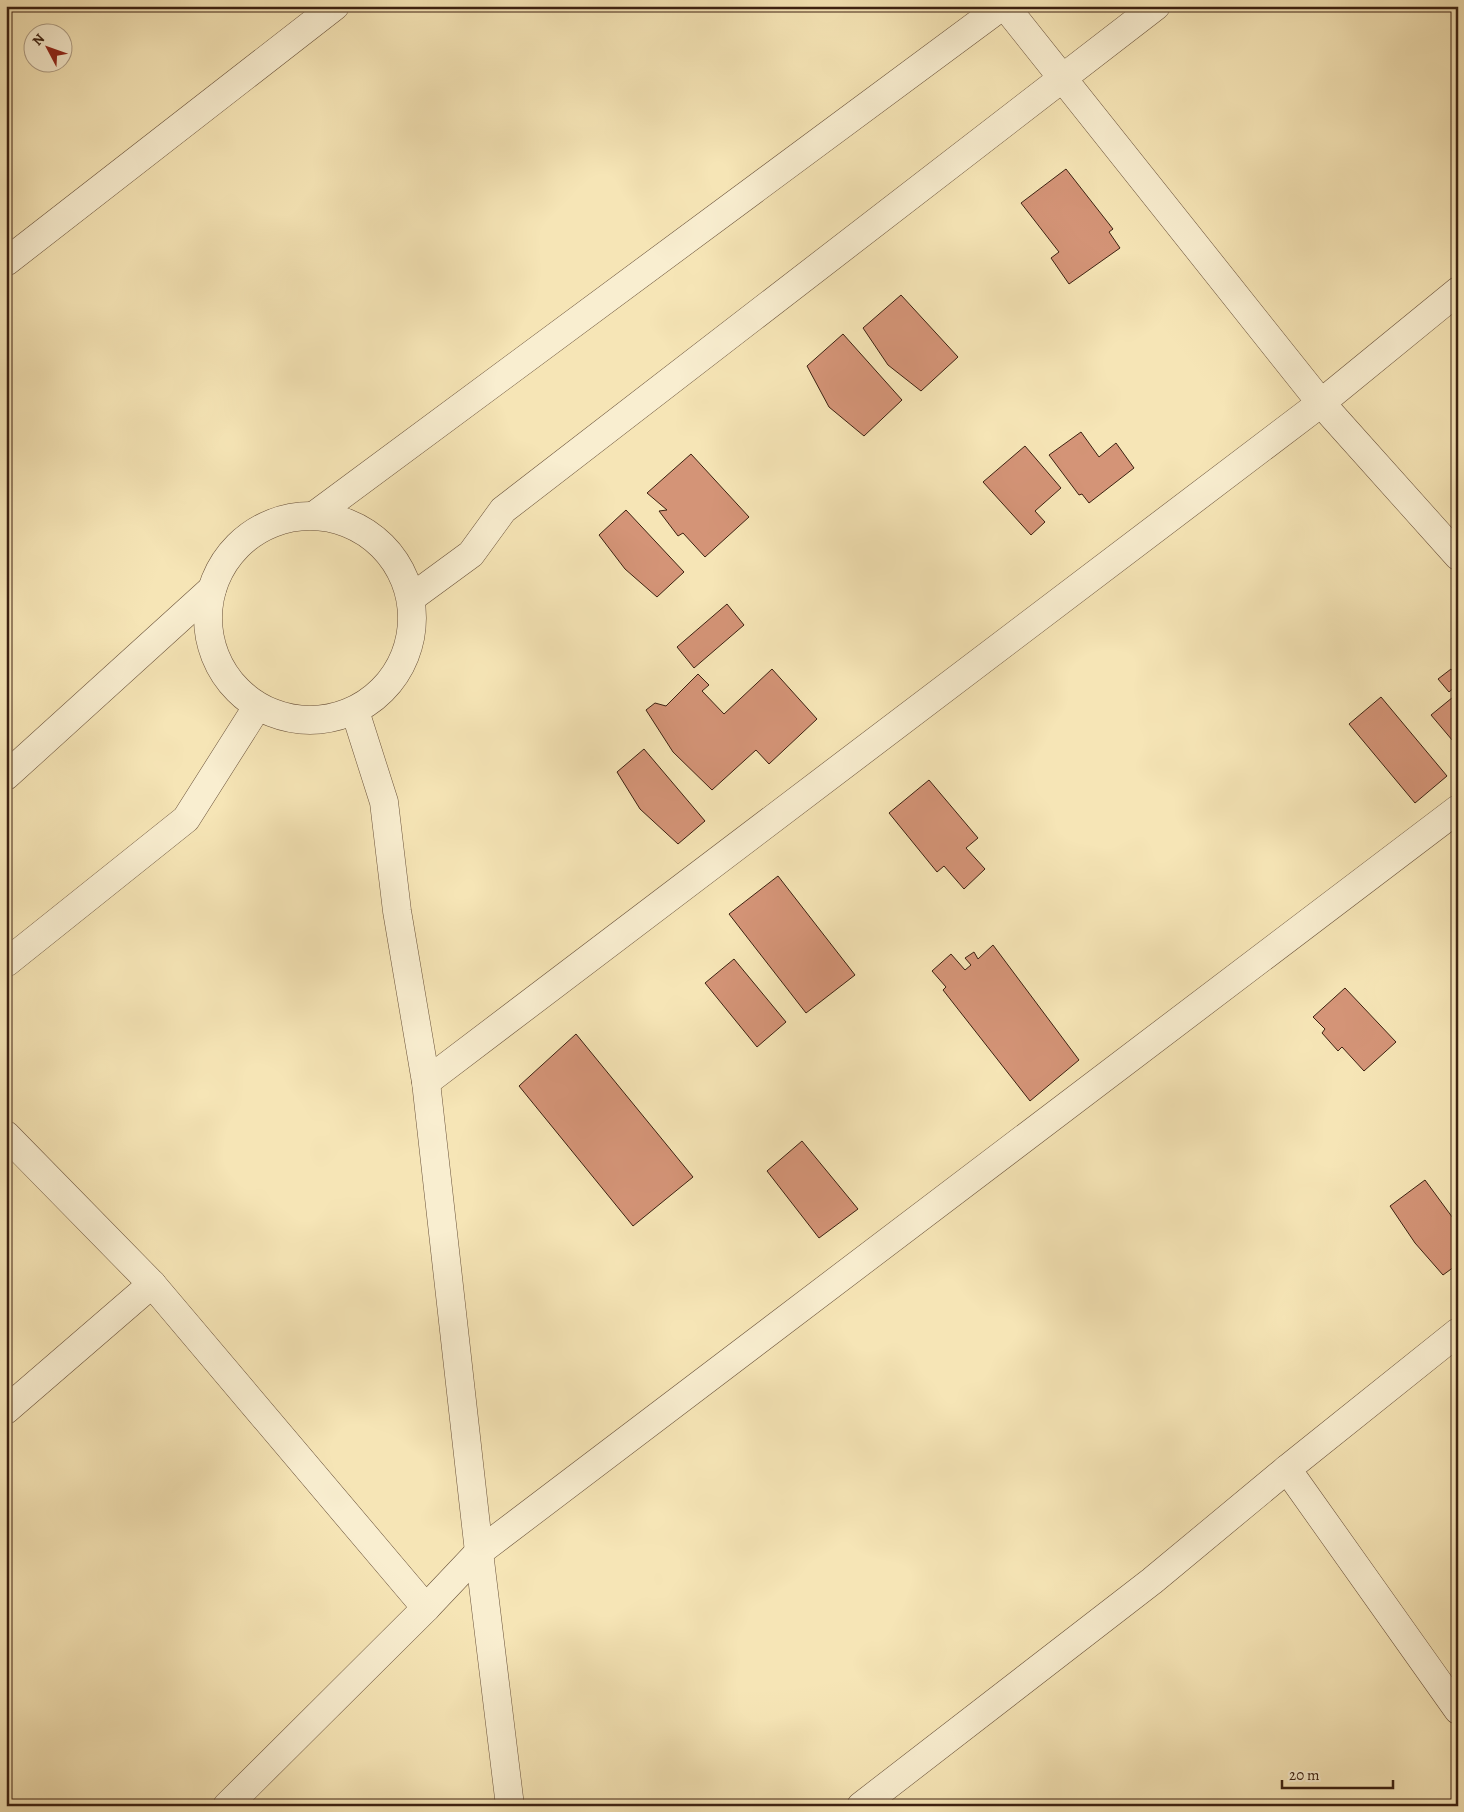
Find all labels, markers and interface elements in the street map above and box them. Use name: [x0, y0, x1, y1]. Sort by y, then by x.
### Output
north arrow: [22, 22, 72, 72]
text: N: [28, 30, 49, 50]
scale bar: [1282, 1757, 1393, 1789]
text: 20 m: [1289, 1765, 1320, 1785]

